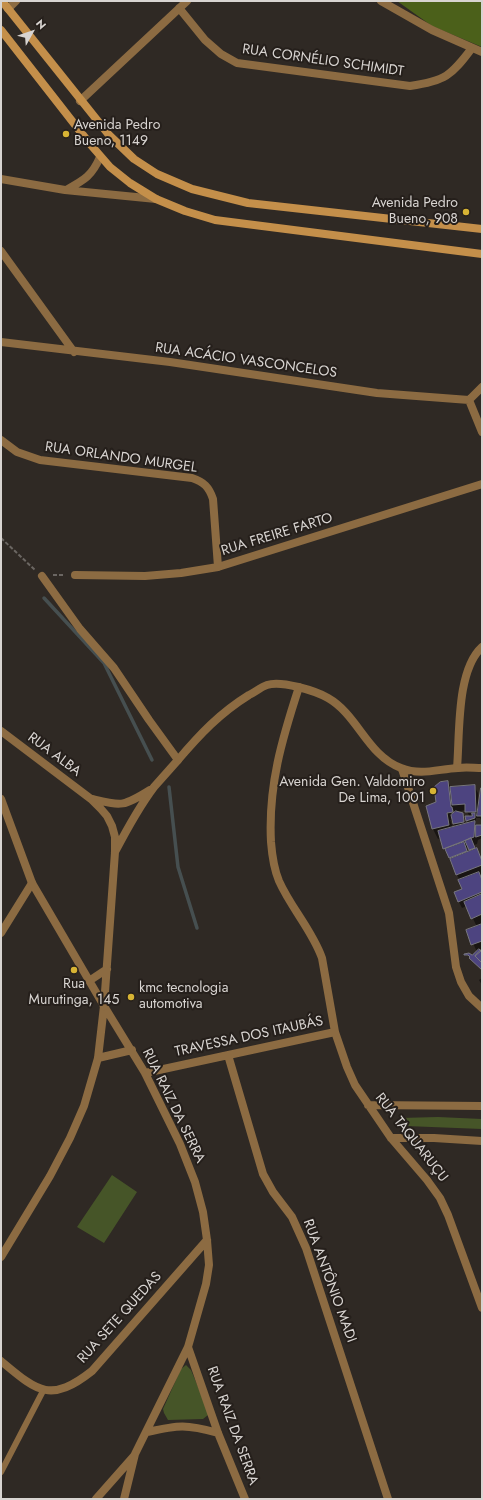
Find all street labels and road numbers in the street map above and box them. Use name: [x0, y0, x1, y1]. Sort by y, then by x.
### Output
street label: RUA CORNÉLIO SCHIMIDT: [241, 41, 405, 81]
street label: RUA ACÁCIO VASCONCELOS: [154, 340, 338, 382]
street label: RUA ORLANDO MURGEL: [44, 439, 198, 477]
street label: RUA FREIRE FARTO: [219, 510, 335, 560]
street label: RUA ALBA: [24, 730, 84, 780]
street label: TRAVESSA DOS ITAUBÁS: [173, 1013, 325, 1061]
street label: RUA RAIZ DA SERRA: [138, 1046, 208, 1166]
street label: RUA TAQUARUÇU: [371, 1090, 451, 1186]
street label: RUA ANTÔNIO MADI: [299, 1217, 359, 1345]
street label: RUA SETE QUEDAS: [74, 1269, 166, 1367]
street label: RUA RAIZ DA SERRA: [203, 1364, 261, 1488]

